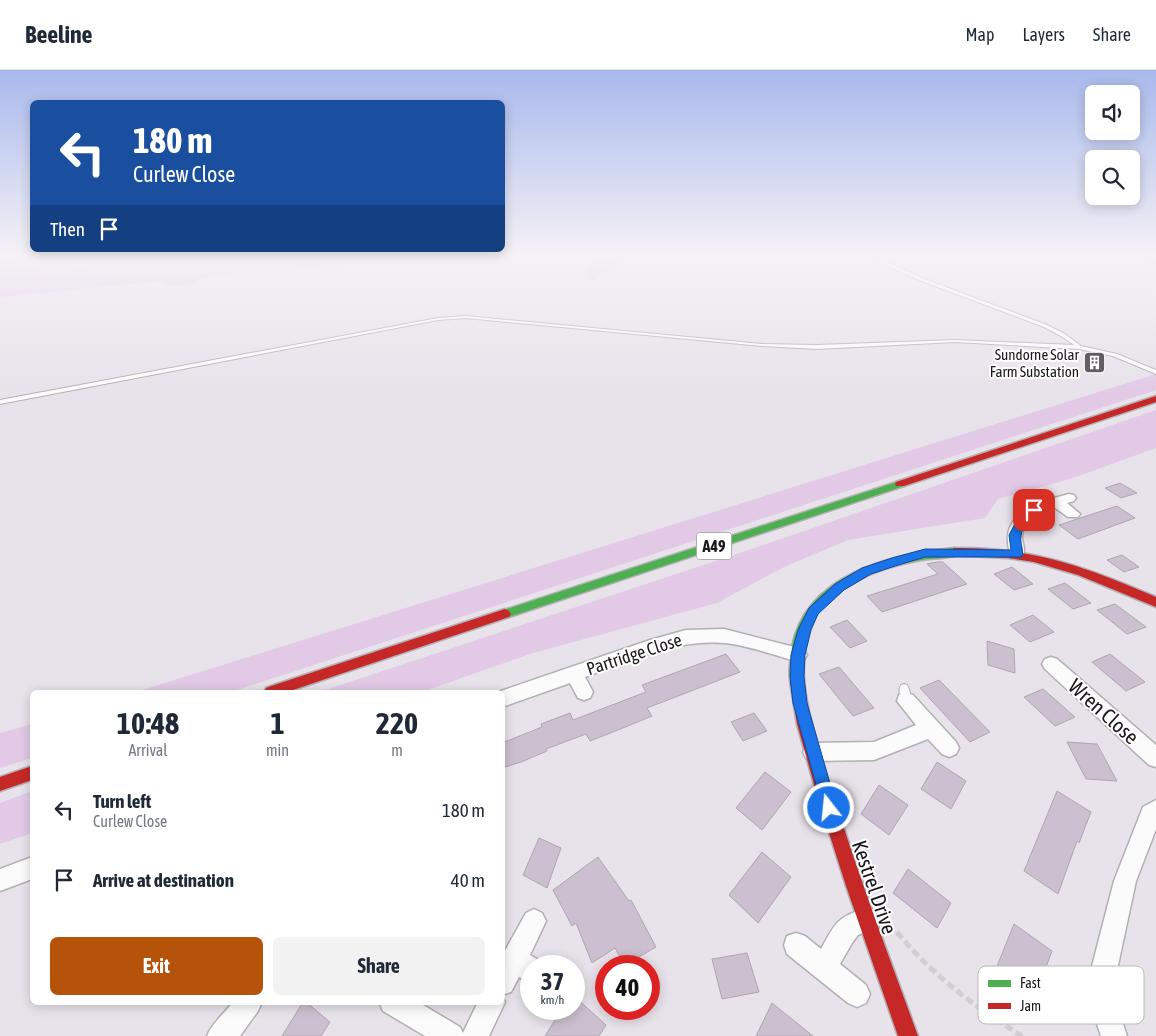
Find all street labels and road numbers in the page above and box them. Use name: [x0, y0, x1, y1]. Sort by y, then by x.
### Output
road number: A49: [696, 532, 732, 560]
street label: Partridge Close: [584, 629, 684, 679]
street label: Wren Close: [1064, 673, 1144, 749]
street label: Kestrel Drive: [848, 837, 902, 937]

